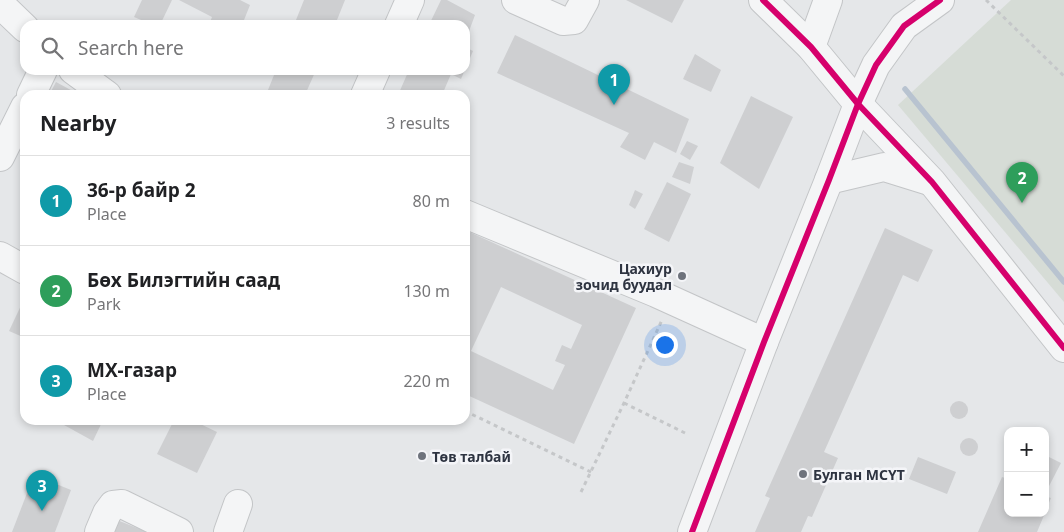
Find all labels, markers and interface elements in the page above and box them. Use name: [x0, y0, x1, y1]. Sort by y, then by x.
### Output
search box: [20, 20, 470, 75]
icon: search: [38, 34, 66, 62]
text: Search here: [78, 35, 184, 61]
pin: 1: [598, 64, 630, 105]
text: Nearby: [40, 109, 116, 137]
text: 3 results: [386, 112, 450, 134]
pin: 2: [1006, 162, 1038, 203]
text: 36-р байр 2: [87, 177, 196, 203]
text: 1: [51, 190, 61, 212]
text: 80 m: [413, 190, 450, 212]
text: Place: [87, 203, 127, 225]
place label: Цахиур зочид буудал: [576, 259, 672, 294]
text: Бөх Билэгтийн саад: [87, 267, 280, 293]
marker: Цахиур зочид буудал: [676, 270, 688, 282]
text: 2: [51, 280, 61, 302]
text: 130 m: [403, 280, 450, 302]
text: Park: [87, 293, 121, 315]
your location: [652, 332, 678, 358]
text: МХ-газар: [87, 357, 177, 383]
text: 3: [51, 370, 61, 392]
text: 220 m: [403, 370, 450, 392]
text: Place: [87, 383, 127, 405]
map controls: [1004, 427, 1049, 517]
button: +: [1004, 427, 1049, 472]
place label: Төв талбай: [432, 447, 511, 466]
marker: Төв талбай: [416, 450, 428, 462]
place label: Булган МСҮТ: [813, 465, 905, 484]
marker: Булган МСҮТ: [797, 468, 809, 480]
pin: 3: [26, 470, 58, 511]
button: −: [1004, 472, 1049, 517]

